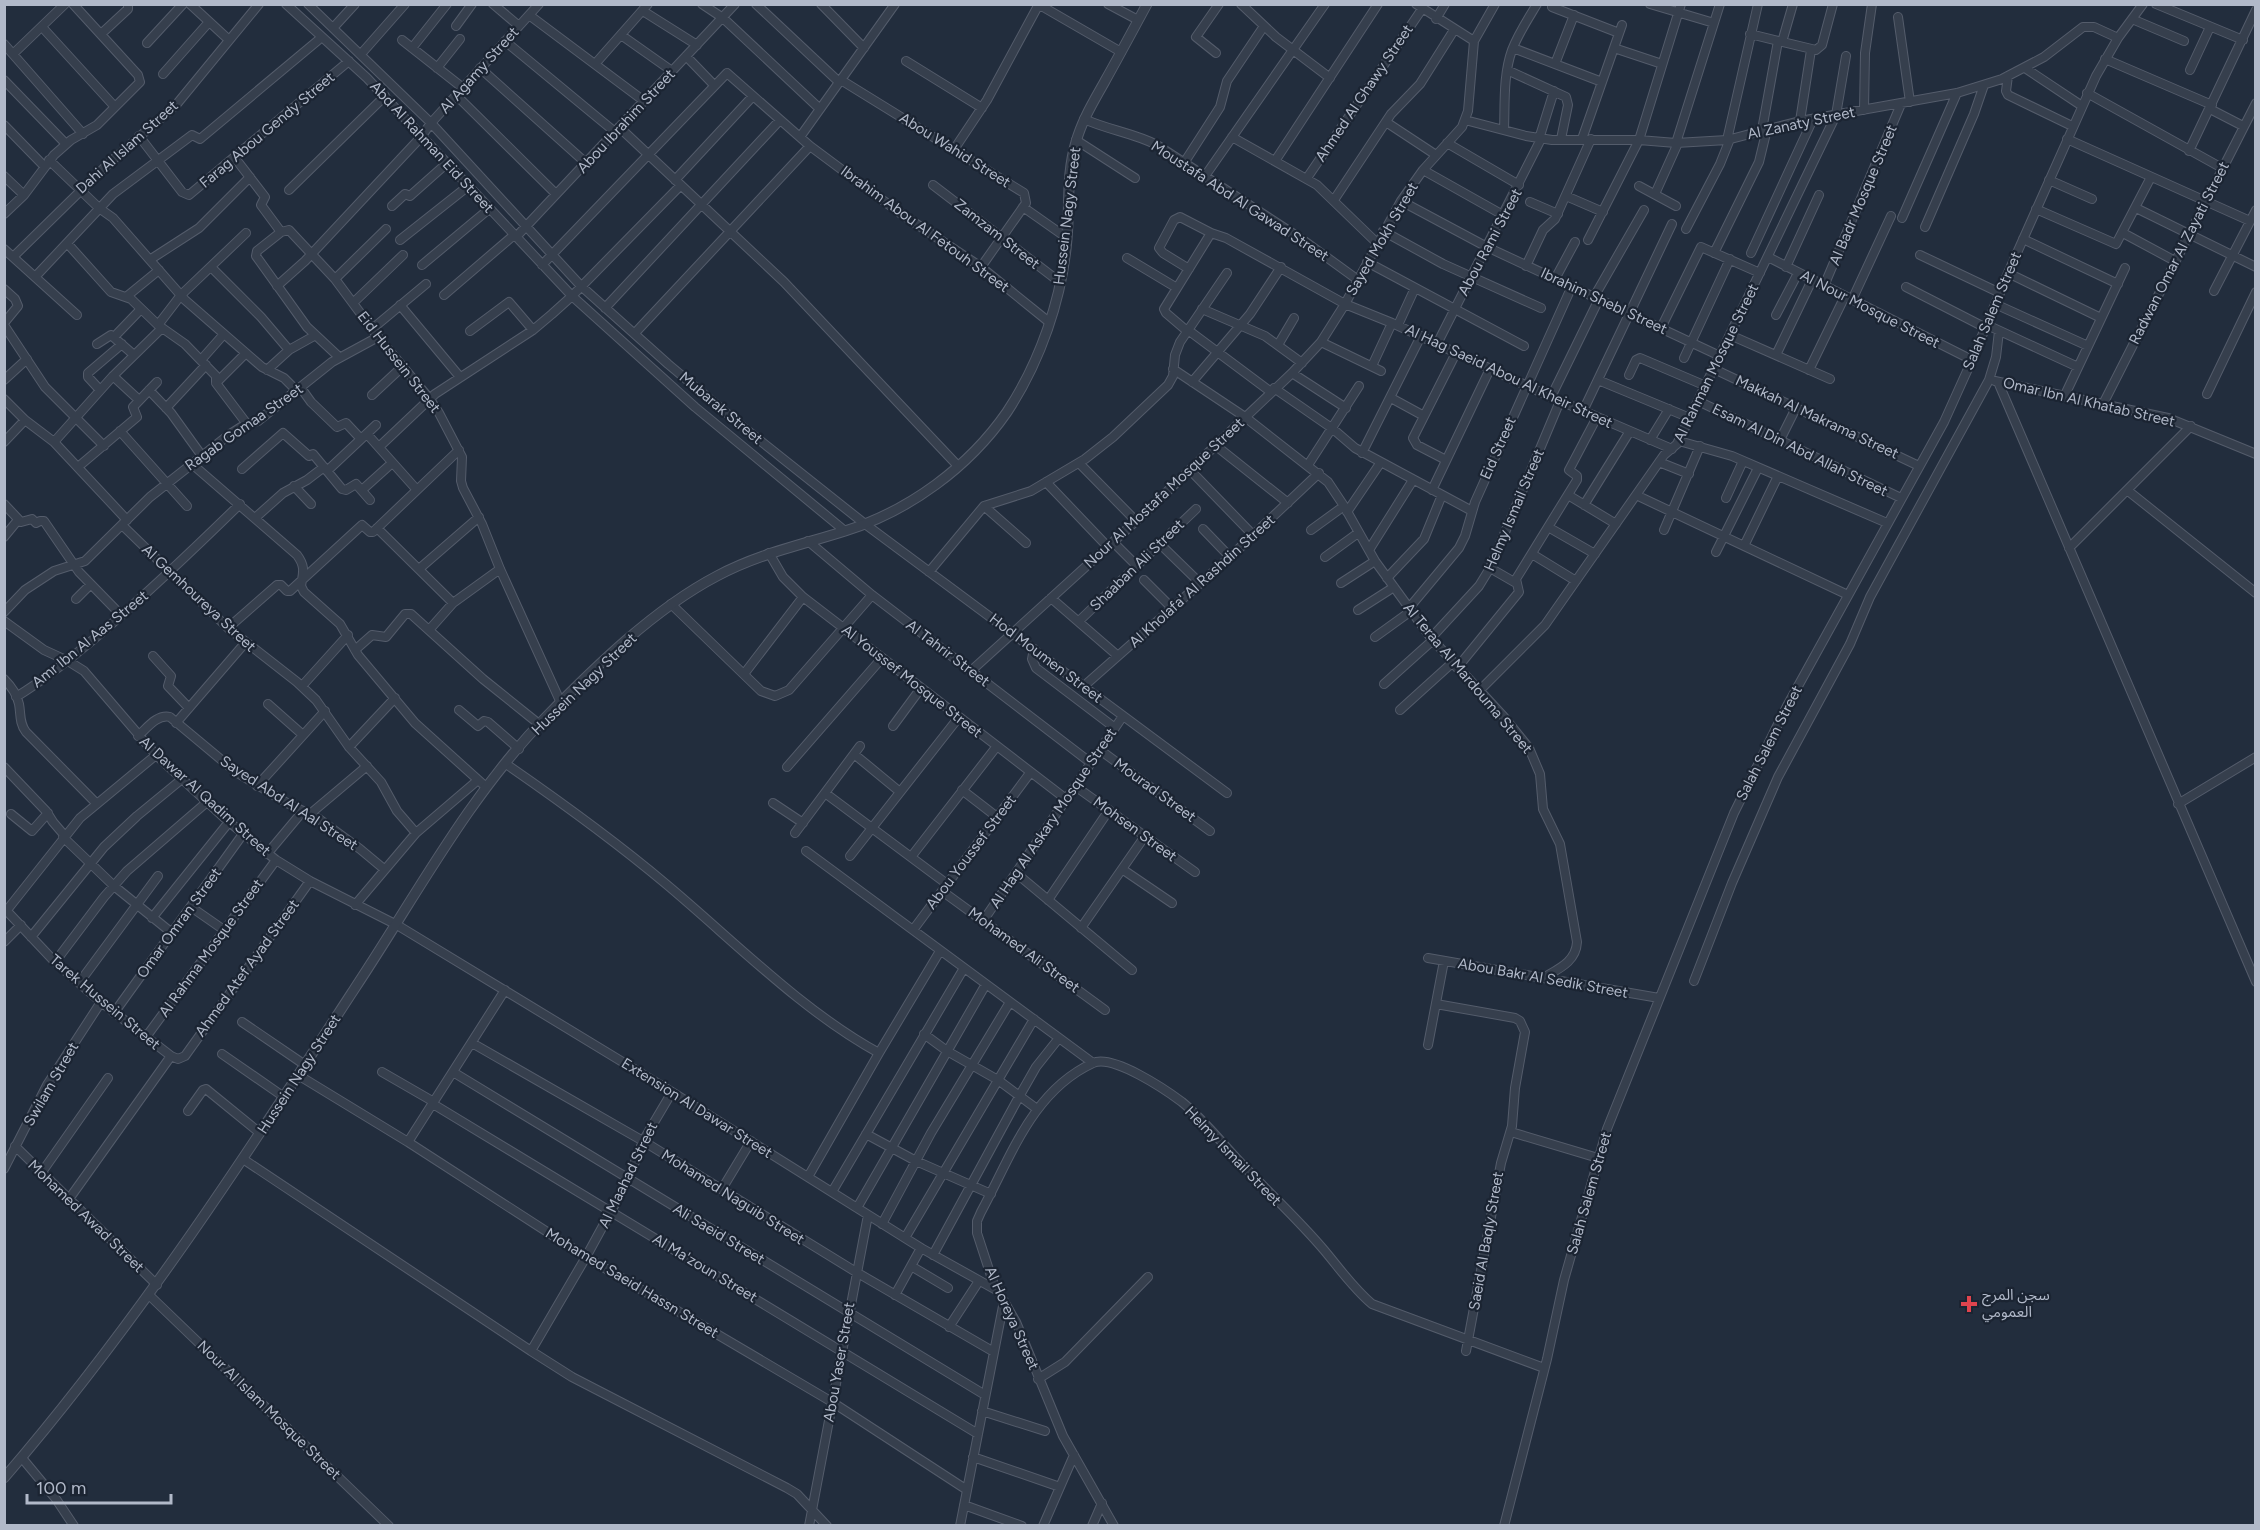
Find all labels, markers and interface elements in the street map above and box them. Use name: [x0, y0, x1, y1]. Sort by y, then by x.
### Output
street label: Ahmed Al Ghawy Street: [1311, 21, 1417, 165]
street label: Al Agamy Street: [436, 23, 523, 117]
street label: Abou Ibrahim Street: [573, 65, 679, 177]
street label: Farag Abou Gendy Street: [196, 68, 339, 192]
street label: Abd Al Rahman Eid Street: [366, 77, 498, 217]
street label: Dahi Al Islam Street: [72, 96, 182, 198]
street label: Al Zanaty Street: [1745, 103, 1857, 143]
street label: Abou Wahid Street: [896, 109, 1014, 192]
street label: Al Badr Mosque Street: [1825, 122, 1901, 268]
street label: Moustafa Abd Al Gawad Street: [1148, 137, 1332, 265]
street label: Hussein Nagy Street: [1050, 146, 1084, 286]
street label: Radwan Omar Al Zayati Street: [2125, 158, 2233, 347]
street label: Ibrahim Abou Al Fetouh Street: [837, 162, 1013, 296]
street label: Sayed Mokh Street: [1342, 179, 1422, 299]
street label: Abou Rami Street: [1454, 185, 1526, 299]
street label: Zamzam Street: [951, 195, 1044, 273]
street label: Salah Salem Street: [1959, 249, 2025, 373]
street label: Ibrahim Shebl Street: [1538, 264, 1670, 338]
street label: Al Nour Mosque Street: [1797, 266, 1943, 352]
street label: Al Rahman Mosque Street: [1670, 280, 1762, 445]
street label: Eid Hussein Street: [354, 308, 445, 417]
street label: Al Hag Saeid Abou Al Kheir Street: [1403, 320, 1616, 432]
street label: Mubarak Street: [676, 368, 767, 448]
street label: Makkah Al Makrama Street: [1732, 371, 1902, 463]
street label: Omar Ibn Al Khatab Street: [2001, 373, 2177, 431]
street label: Ragab Gomaa Street: [182, 379, 307, 474]
street label: Esam Al Din Abd Allah Street: [1709, 400, 1891, 501]
street label: Nour Al Mostafa Mosque Street: [1080, 414, 1248, 572]
street label: Eid Street: [1476, 414, 1520, 482]
street label: Helmy Ismail Street: [1480, 446, 1548, 574]
street label: Al Kholafa' Al Rashdin Street: [1125, 510, 1279, 651]
street label: Shaaban Ali Street: [1086, 515, 1188, 615]
street label: Al Gemhoureya Street: [138, 541, 260, 656]
street label: Amr Ibn Al Aas Street: [28, 586, 152, 691]
street label: Al Teraa Al Mardouma Street: [1400, 599, 1537, 757]
street label: Hod Moumen Street: [986, 610, 1106, 707]
street label: Al Tahrir Street: [903, 616, 994, 690]
street label: Al Youssef Mosque Street: [838, 621, 986, 742]
street label: Hussein Nagy Street: [528, 629, 640, 739]
street label: Salah Salem Street: [1732, 682, 1806, 804]
street label: Al Hag Al Askary Mosque Street: [986, 724, 1120, 912]
street label: Al Dawar Al Qadim Street: [136, 732, 275, 860]
street label: Sayed Abd Al Aal Street: [217, 752, 361, 854]
street label: Mourad Street: [1110, 754, 1200, 826]
street label: Abou Youssef Street: [922, 791, 1020, 913]
street label: Mohsen Street: [1090, 793, 1181, 866]
street label: Omar Omran Street: [133, 864, 225, 982]
street label: Al Rahma Mosque Street: [155, 875, 267, 1020]
street label: Ahmed Atef Ayad Street: [191, 896, 303, 1040]
street label: Mohamed Ali Street: [965, 903, 1084, 997]
street label: Tarek Hussein Street: [46, 951, 164, 1054]
street label: Abou Bakr Al Sedik Street: [1457, 954, 1630, 1002]
street label: Hussein Nagy Street: [254, 1011, 345, 1137]
street label: Swilam Street: [20, 1039, 82, 1129]
street label: Extension Al Dawar Street: [618, 1054, 776, 1162]
street label: Helmy Ismail Street: [1181, 1103, 1285, 1210]
street label: Al Maahad Street: [595, 1119, 662, 1231]
street label: Salah Salem Street: [1563, 1129, 1615, 1256]
street label: Mohamed Naguib Street: [658, 1146, 808, 1249]
street label: Mohamed Awad Street: [24, 1156, 148, 1276]
street label: Saeid Al Baqly Street: [1465, 1170, 1507, 1312]
street label: Ali Saeid Street: [670, 1200, 768, 1269]
street label: Mohamed Saeid Hassn Street: [542, 1224, 722, 1342]
street label: Al Ma'zoun Street: [649, 1230, 761, 1307]
street label: Al Horeya Street: [981, 1264, 1043, 1373]
place label: سجن المرج العمومي: [1982, 1286, 2050, 1323]
marker: سجن المرج العمومي: [1960, 1295, 1978, 1313]
street label: Abou Yaser Street: [820, 1300, 858, 1423]
street label: Nour Al Islam Mosque Street: [194, 1337, 345, 1484]
scale bar: [27, 1467, 171, 1505]
text: 100 m: [36, 1477, 86, 1499]

